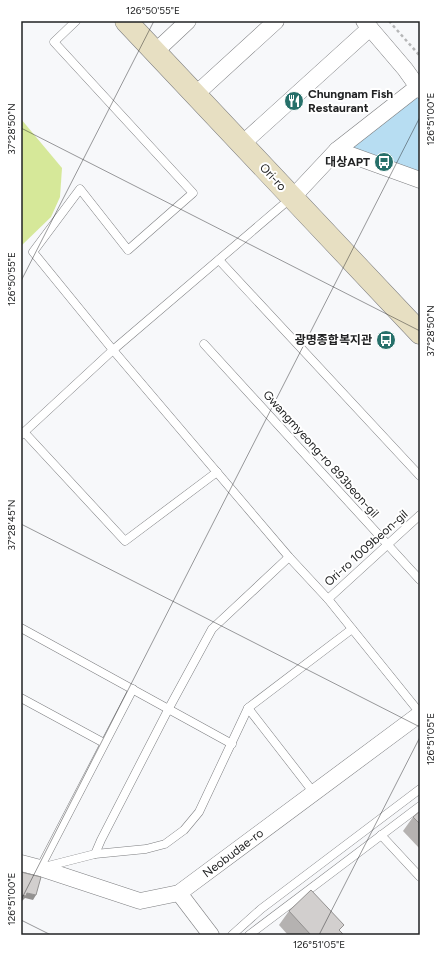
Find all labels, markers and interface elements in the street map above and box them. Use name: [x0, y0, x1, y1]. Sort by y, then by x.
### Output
text: 126°50'55"E: [126, 4, 180, 17]
place label: Chungnam Fish Restaurant: [308, 87, 393, 115]
restaurant icon: Chungnam Fish Restaurant: [283, 90, 305, 112]
text: 126°51'00"E: [424, 92, 437, 145]
text: 37°28'50"N: [5, 103, 18, 155]
bus stop icon: 대상APT: [373, 151, 395, 173]
place label: 대상APT: [325, 155, 370, 169]
street label: Ori-ro: [257, 160, 289, 194]
text: 126°50'55"E: [5, 252, 18, 306]
text: 37°28'50"N: [424, 305, 437, 357]
bus stop icon: 광명종합복지관: [375, 329, 397, 351]
place label: 광명종합복지관: [295, 333, 372, 347]
street label: Gwangmyeong-ro 893beon-gil: [260, 388, 382, 520]
text: 37°28'45"N: [5, 499, 18, 551]
street label: Ori-ro 1009beon-gil: [322, 507, 410, 589]
text: 126°51'05"E: [424, 713, 437, 765]
street label: Neobudae-ro: [200, 826, 266, 880]
text: 126°51'00"E: [5, 872, 18, 925]
text: 126°51'05"E: [293, 938, 345, 951]

